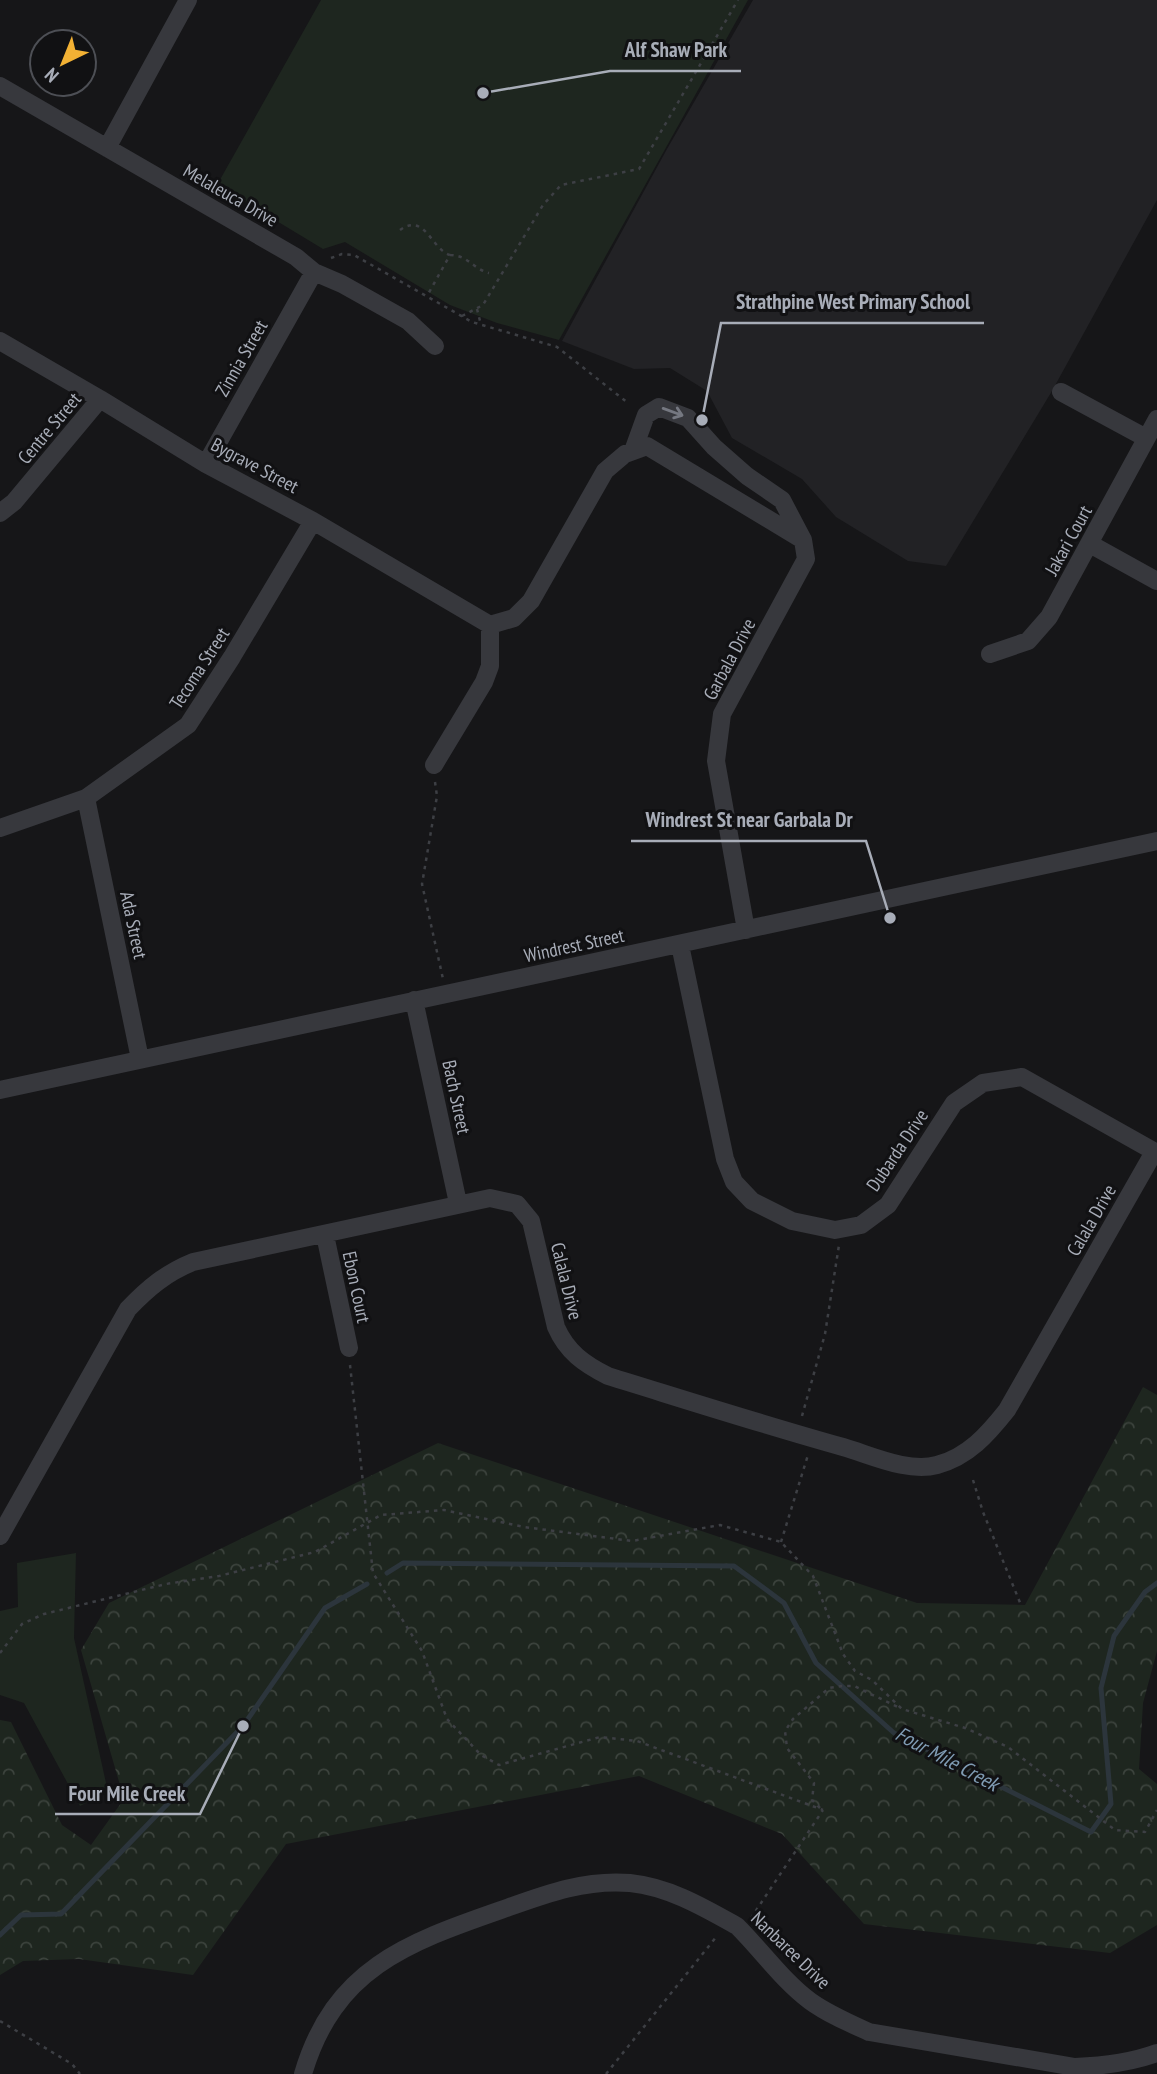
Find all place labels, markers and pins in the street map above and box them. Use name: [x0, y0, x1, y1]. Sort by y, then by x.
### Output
callout: Alf Shaw Park: [610, 29, 741, 71]
callout: Strathpine West Primary School: [721, 281, 984, 323]
callout: Windrest St near Garbala Dr: [631, 799, 866, 841]
callout: Four Mile Creek: [55, 1772, 200, 1814]

